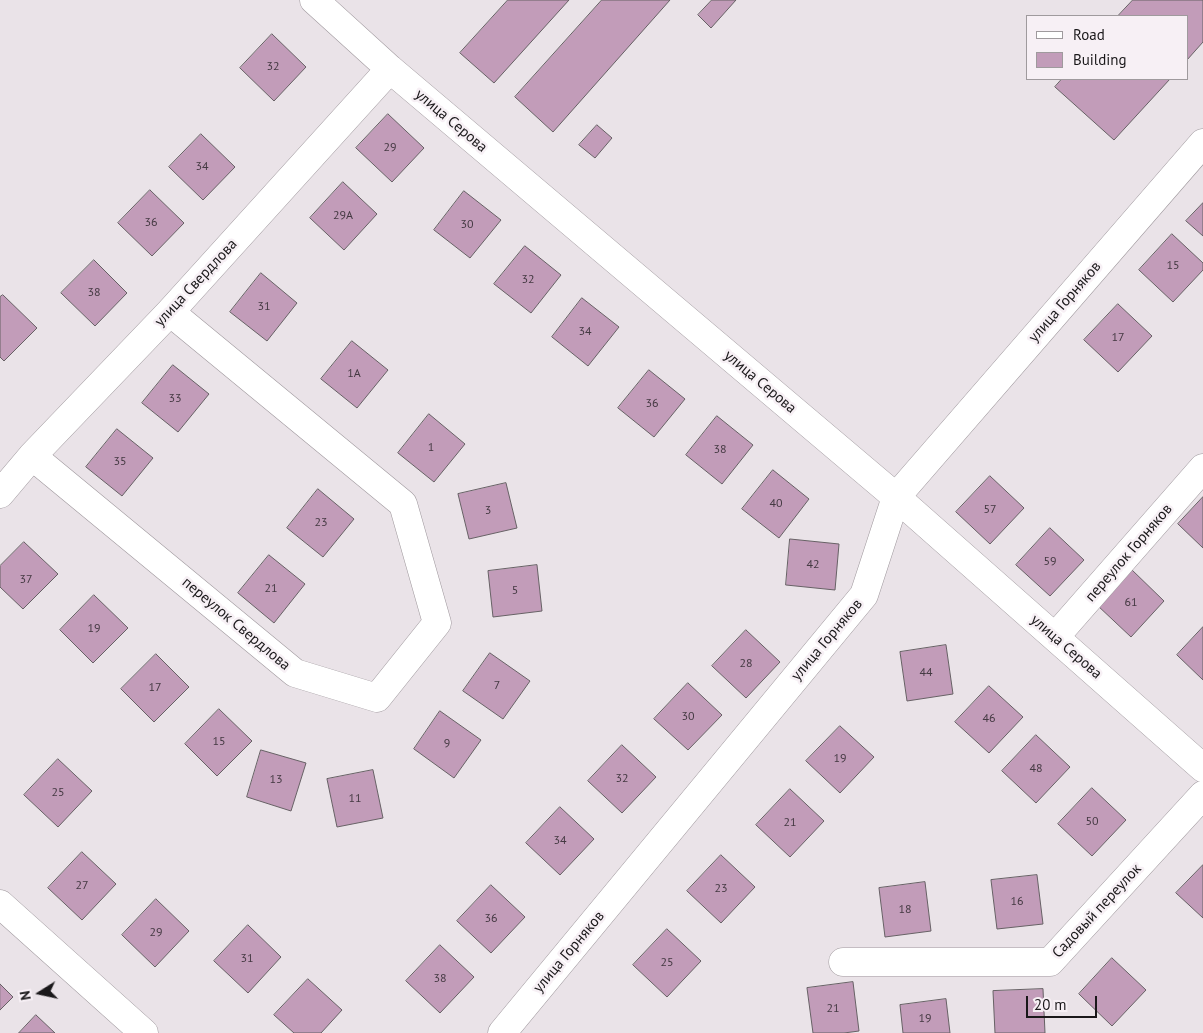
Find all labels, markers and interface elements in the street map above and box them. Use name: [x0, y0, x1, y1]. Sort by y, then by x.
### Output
legend: [1026, 15, 1188, 80]
text: Road: [1073, 25, 1105, 44]
text: Building: [1073, 50, 1127, 69]
house number: 32: [266, 60, 280, 74]
street label: улица Серова: [411, 86, 491, 156]
house number: 29: [383, 141, 397, 155]
house number: 34: [195, 160, 209, 174]
house number: 29А: [333, 209, 353, 223]
house number: 36: [144, 216, 158, 230]
house number: 30: [460, 218, 474, 232]
street label: улица Свердлова: [151, 236, 241, 330]
street label: улица Горняков: [1025, 258, 1105, 346]
house number: 15: [1166, 259, 1180, 273]
house number: 32: [521, 273, 535, 287]
house number: 38: [87, 286, 101, 300]
house number: 31: [257, 300, 271, 314]
house number: 34: [578, 325, 592, 339]
house number: 17: [1111, 331, 1125, 345]
street label: улица Серова: [720, 347, 800, 417]
house number: 1А: [347, 367, 361, 381]
house number: 33: [168, 392, 182, 406]
house number: 36: [645, 397, 659, 411]
house number: 1: [428, 441, 434, 455]
house number: 38: [713, 443, 727, 457]
house number: 35: [113, 455, 127, 469]
house number: 40: [769, 497, 783, 511]
street label: переулок Горняков: [1082, 500, 1176, 606]
house number: 57: [983, 503, 997, 517]
house number: 3: [485, 504, 491, 518]
house number: 23: [314, 516, 328, 530]
house number: 59: [1043, 555, 1057, 569]
house number: 42: [806, 558, 820, 572]
house number: 37: [19, 573, 33, 587]
street label: переулок Свердлова: [178, 574, 294, 674]
house number: 21: [264, 582, 278, 596]
house number: 5: [512, 584, 518, 598]
street label: улица Горняков: [788, 596, 866, 684]
house number: 61: [1124, 596, 1138, 610]
street label: улица Серова: [1027, 611, 1105, 683]
house number: 19: [87, 622, 101, 636]
house number: 28: [739, 657, 753, 671]
house number: 44: [919, 666, 933, 680]
house number: 7: [494, 679, 500, 693]
house number: 17: [148, 681, 162, 695]
house number: 30: [681, 710, 695, 724]
house number: 46: [982, 712, 996, 726]
house number: 15: [212, 735, 226, 749]
house number: 9: [444, 737, 450, 751]
house number: 19: [833, 752, 847, 766]
house number: 48: [1029, 762, 1043, 776]
house number: 32: [615, 772, 629, 786]
house number: 13: [269, 773, 283, 787]
house number: 25: [51, 786, 65, 800]
house number: 11: [348, 792, 362, 806]
house number: 50: [1085, 815, 1099, 829]
house number: 21: [783, 816, 797, 830]
house number: 34: [553, 834, 567, 848]
street label: Садовый переулок: [1049, 860, 1145, 962]
house number: 27: [75, 879, 89, 893]
house number: 23: [714, 882, 728, 896]
house number: 16: [1010, 895, 1024, 909]
house number: 18: [898, 903, 912, 917]
street label: улица Горняков: [530, 908, 608, 996]
house number: 36: [484, 912, 498, 926]
house number: 29: [149, 926, 163, 940]
house number: 31: [240, 952, 254, 966]
house number: 25: [660, 956, 674, 970]
north arrow: [15, 968, 65, 1018]
house number: 38: [433, 972, 447, 986]
scale bar: [1028, 986, 1099, 1018]
text: N: [16, 990, 35, 1002]
text: 20 m: [1034, 995, 1067, 1014]
house number: 21: [826, 1002, 840, 1016]
house number: 19: [918, 1012, 932, 1026]

